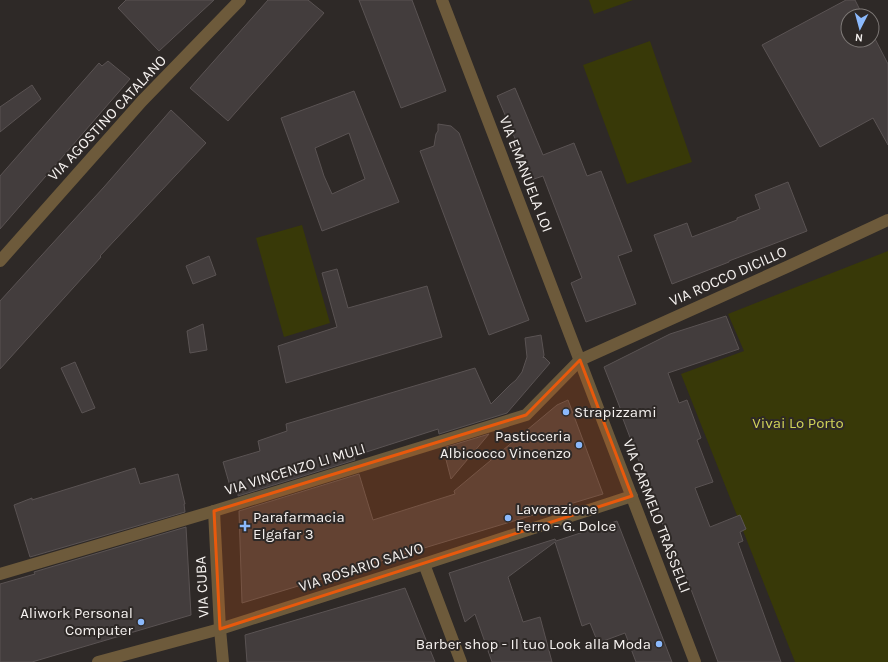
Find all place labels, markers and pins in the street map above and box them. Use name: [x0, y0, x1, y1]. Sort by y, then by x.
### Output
place label: Strapizzami: [574, 403, 657, 421]
marker: Strapizzami: [561, 407, 571, 417]
place label: Pasticceria Albicocco Vincenzo: [440, 427, 571, 462]
marker: Pasticceria Albicocco Vincenzo: [574, 440, 584, 450]
place label: Lavorazione Ferro - G. Dolce: [516, 500, 616, 535]
place label: Parafarmacia Elgafar 3: [253, 508, 345, 543]
marker: Lavorazione Ferro - G. Dolce: [503, 513, 513, 523]
marker: Parafarmacia Elgafar 3: [240, 521, 250, 531]
place label: Aliwork Personal Computer: [20, 604, 134, 639]
marker: Aliwork Personal Computer: [136, 617, 146, 627]
place label: Barber shop - Il tuo Look alla Moda: [416, 635, 651, 653]
marker: Barber shop - Il tuo Look alla Moda: [654, 639, 664, 649]

